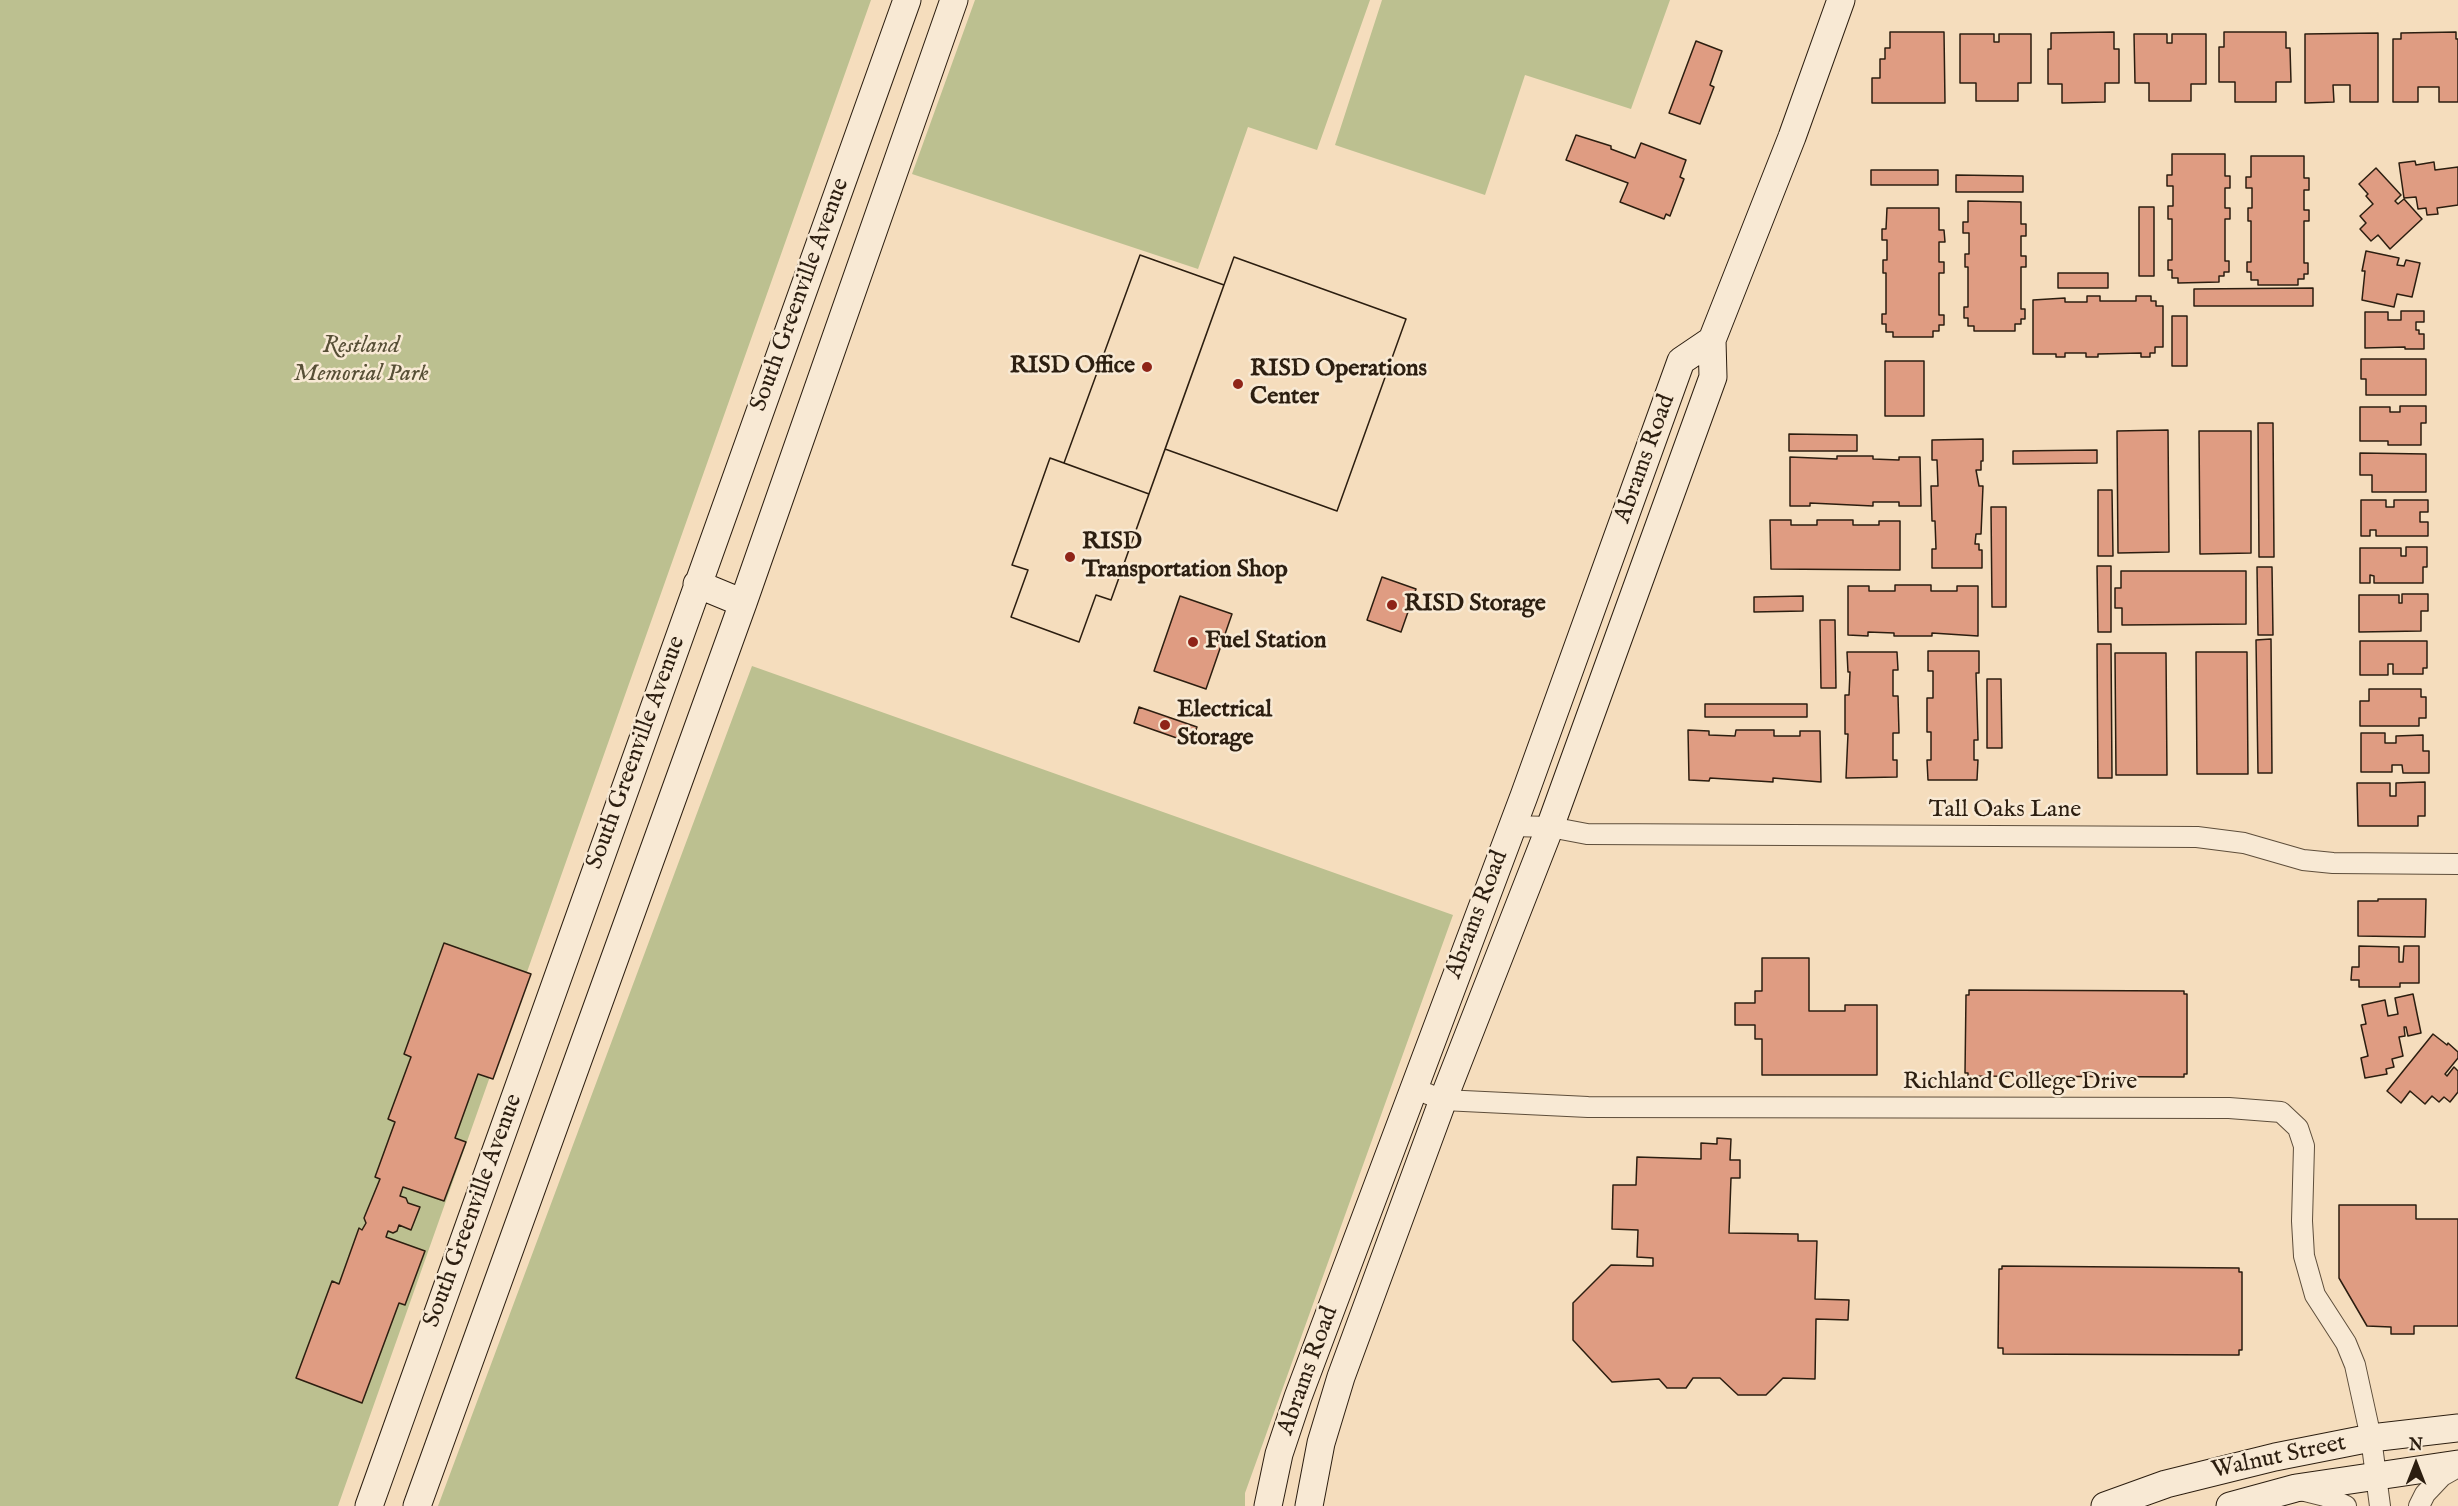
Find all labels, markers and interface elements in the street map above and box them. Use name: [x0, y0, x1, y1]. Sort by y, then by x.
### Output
street label: South Greenville Avenue: [745, 175, 857, 415]
park label: Restland Memorial Park: [293, 333, 429, 389]
place label: RISD Office: [1010, 353, 1135, 381]
place label: RISD Operations Center: [1250, 356, 1427, 412]
marker: RISD Office: [1140, 360, 1154, 374]
marker: RISD Operations Center: [1231, 377, 1245, 391]
street label: Abrams Road: [1609, 391, 1683, 527]
place label: RISD Transportation Shop: [1082, 529, 1288, 585]
marker: RISD Transportation Shop: [1063, 550, 1077, 564]
place label: RISD Storage: [1404, 591, 1546, 619]
marker: RISD Storage: [1385, 598, 1399, 612]
place label: Fuel Station: [1205, 628, 1326, 656]
street label: South Greenville Avenue: [581, 633, 693, 873]
marker: Fuel Station: [1186, 635, 1200, 649]
place label: Electrical Storage: [1177, 697, 1272, 753]
marker: Electrical Storage: [1158, 718, 1172, 732]
street label: Tall Oaks Lane: [1929, 797, 2081, 825]
street label: Abrams Road: [1440, 847, 1516, 983]
street label: Richland College Drive: [1903, 1069, 2137, 1097]
street label: South Greenville Avenue: [418, 1091, 530, 1331]
street label: Abrams Road: [1272, 1303, 1346, 1439]
street label: Walnut Street: [2209, 1430, 2349, 1486]
north arrow: [2386, 1434, 2446, 1494]
text: N: [2409, 1436, 2423, 1456]

